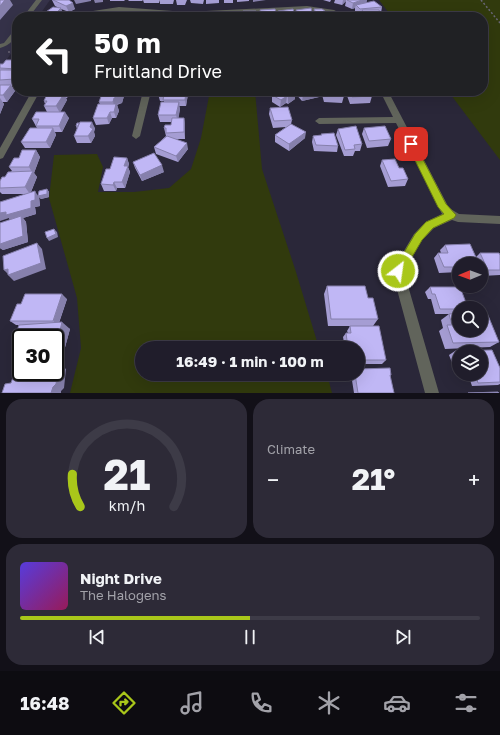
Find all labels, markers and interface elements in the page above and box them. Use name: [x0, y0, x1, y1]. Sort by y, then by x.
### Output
text: 50 m: [94, 26, 161, 59]
icon: left: [28, 28, 80, 80]
text: Fruitland Drive: [94, 60, 222, 82]
pin: [394, 127, 428, 161]
icon: arrive: [400, 133, 422, 155]
position arrow: [377, 250, 419, 292]
north arrow: [452, 257, 488, 293]
map controls: [452, 257, 488, 381]
button: search: [452, 301, 488, 337]
speed limit sign: 30: [12, 329, 64, 381]
button: layers: [452, 345, 488, 381]
text: 16:49 · 1 min · 100 m: [176, 352, 324, 370]
text: Climate: [267, 441, 315, 457]
text: 21: [103, 448, 150, 498]
text: 21°: [352, 461, 395, 497]
text: −: [267, 466, 279, 493]
text: +: [468, 466, 480, 493]
text: km/h: [108, 496, 145, 513]
text: Night Drive: [80, 569, 162, 587]
text: The Halogens: [80, 587, 166, 603]
icon: previous: [86, 626, 108, 648]
icon: pause: [239, 626, 261, 648]
icon: next: [392, 626, 414, 648]
icon: directions: [110, 689, 138, 717]
icon: music: [178, 689, 206, 717]
icon: phone: [247, 689, 275, 717]
icon: climate: [315, 689, 343, 717]
icon: car: [383, 689, 411, 717]
icon: filters: [452, 689, 480, 717]
text: 16:48: [20, 692, 69, 714]

